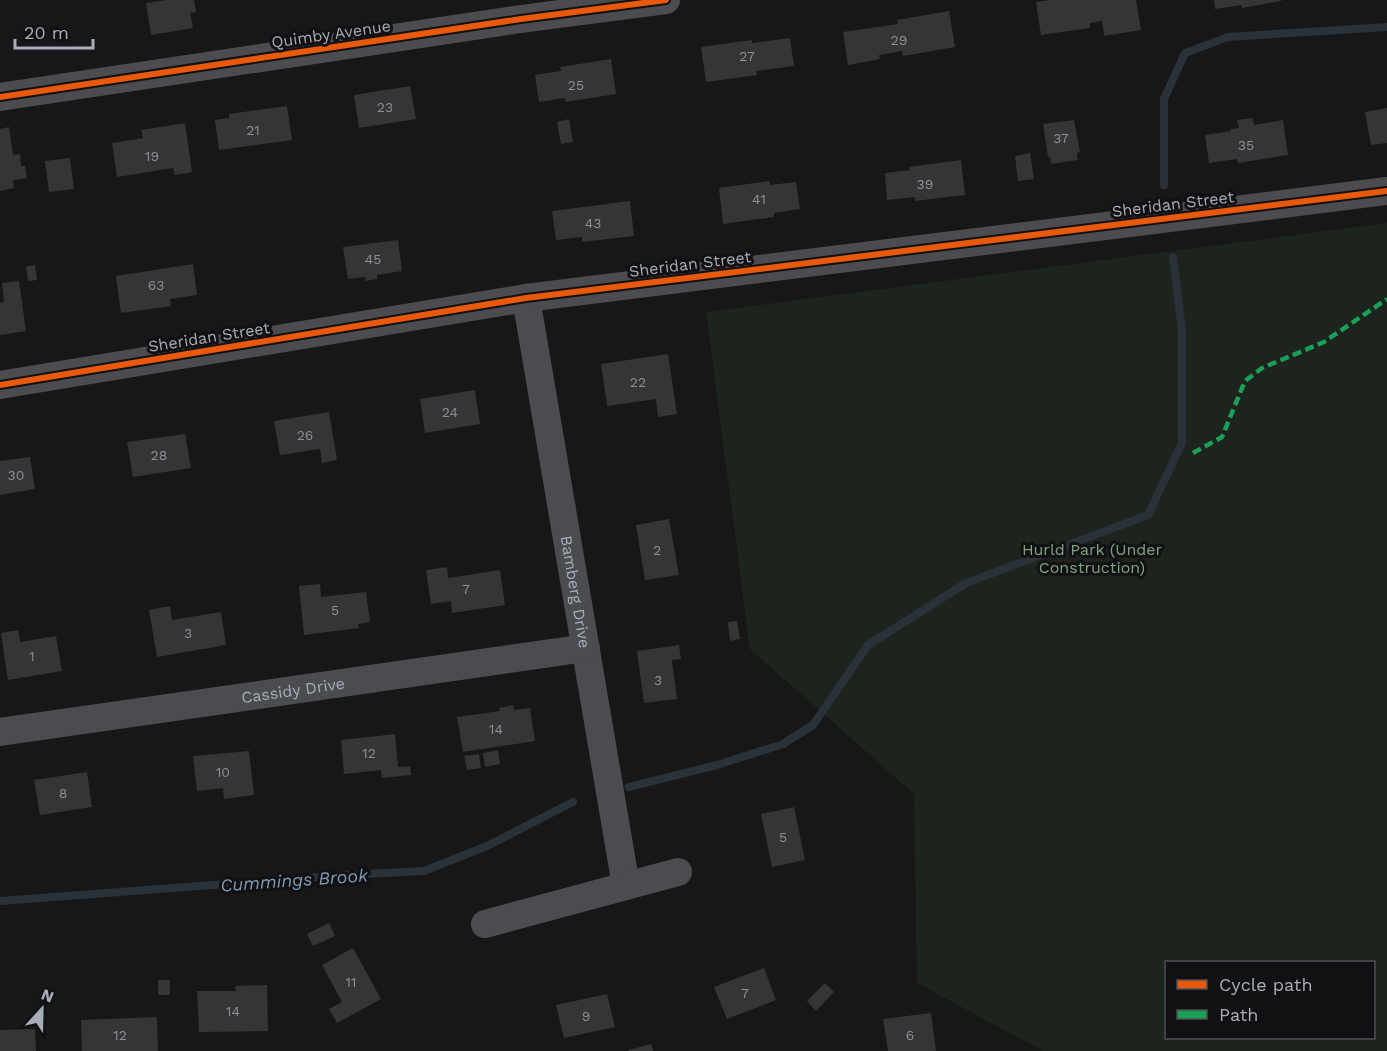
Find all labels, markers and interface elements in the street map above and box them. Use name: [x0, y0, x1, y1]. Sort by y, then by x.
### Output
scale bar: [15, 12, 93, 50]
street label: Quimby Avenue: [270, 16, 392, 52]
text: 20 m: [24, 22, 69, 43]
house number: 29: [891, 32, 907, 48]
house number: 27: [739, 48, 755, 64]
house number: 25: [568, 77, 584, 93]
house number: 23: [377, 99, 393, 115]
house number: 21: [246, 122, 260, 138]
house number: 37: [1053, 130, 1069, 146]
house number: 35: [1238, 137, 1254, 153]
house number: 19: [145, 148, 159, 164]
house number: 39: [917, 176, 933, 192]
street label: Sheridan Street: [1111, 187, 1235, 221]
house number: 41: [752, 191, 766, 207]
house number: 43: [585, 215, 601, 231]
street label: Sheridan Street: [628, 247, 752, 281]
house number: 45: [365, 251, 381, 267]
house number: 63: [148, 277, 164, 293]
street label: Sheridan Street: [147, 318, 271, 356]
house number: 22: [630, 374, 646, 390]
house number: 24: [442, 404, 458, 420]
house number: 26: [297, 427, 313, 443]
house number: 28: [151, 447, 167, 463]
house number: 30: [8, 467, 24, 483]
street label: Bamberg Drive: [557, 534, 595, 650]
park label: Hurld Park (Under Construction): [1022, 540, 1163, 577]
house number: 2: [653, 542, 661, 558]
house number: 7: [462, 581, 470, 597]
house number: 5: [331, 602, 339, 618]
house number: 3: [184, 625, 192, 641]
house number: 1: [29, 648, 35, 664]
house number: 3: [654, 672, 662, 688]
street label: Cassidy Drive: [240, 673, 346, 707]
house number: 14: [489, 721, 503, 737]
house number: 12: [362, 745, 376, 761]
house number: 10: [216, 764, 230, 780]
house number: 8: [59, 785, 67, 801]
house number: 5: [779, 829, 787, 845]
water label: Cummings Brook: [220, 864, 370, 896]
legend: [1165, 961, 1375, 1039]
house number: 11: [346, 974, 356, 990]
text: Cycle path: [1219, 974, 1313, 995]
north arrow: [12, 979, 72, 1039]
text: N: [38, 985, 56, 1007]
house number: 7: [741, 985, 749, 1001]
house number: 14: [226, 1003, 240, 1019]
text: Path: [1219, 1004, 1259, 1025]
house number: 9: [582, 1008, 590, 1024]
house number: 12: [113, 1027, 127, 1043]
house number: 6: [906, 1027, 914, 1043]

